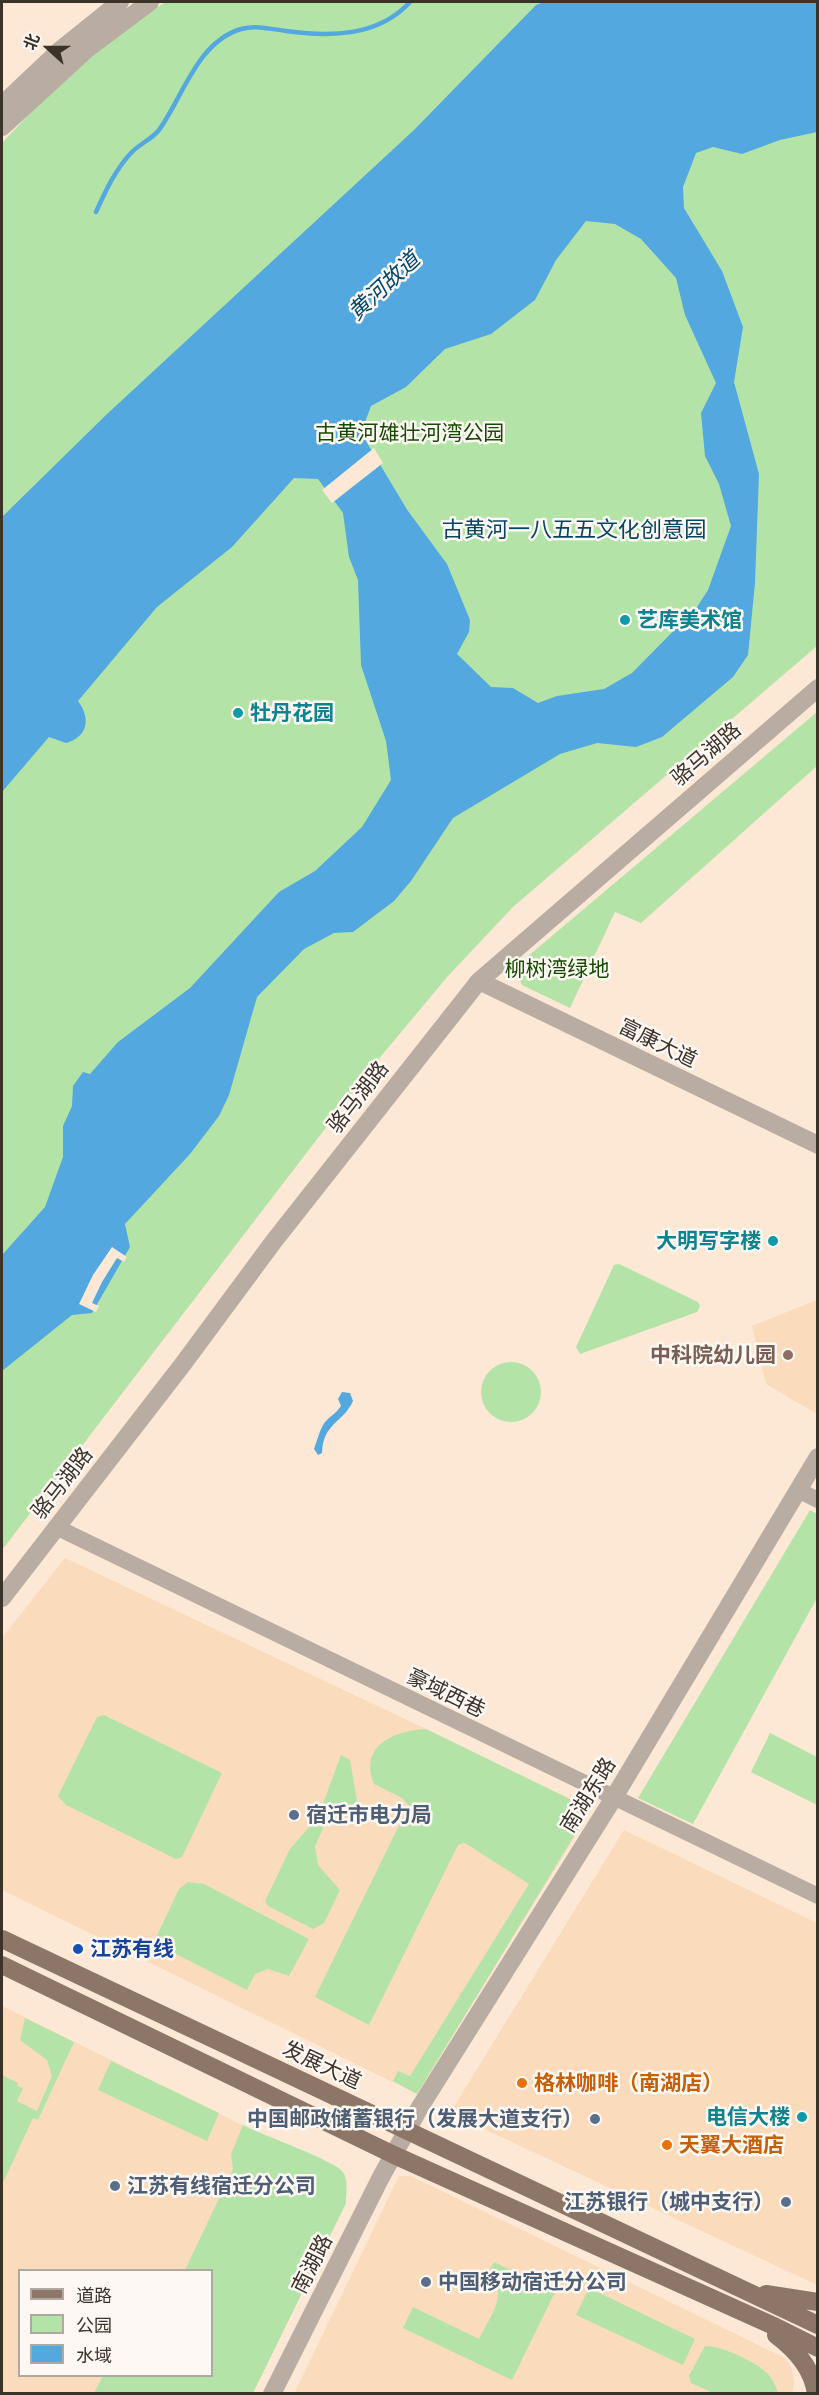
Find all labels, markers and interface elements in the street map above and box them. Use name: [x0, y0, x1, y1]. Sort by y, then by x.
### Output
north arrow: [18, 18, 78, 78]
text: 北: [19, 30, 42, 52]
water label: 黄河故道: [343, 246, 425, 326]
park label: 古黄河雄壮河湾公园: [316, 420, 504, 446]
district label: 古黄河一八五五文化创意园: [442, 517, 706, 543]
place label: 艺库美术馆: [637, 607, 742, 633]
marker: 艺库美术馆: [618, 613, 632, 627]
place label: 牡丹花园: [250, 700, 334, 726]
marker: 牡丹花园: [231, 706, 245, 720]
street label: 骆马湖路: [666, 717, 746, 791]
park label: 柳树湾绿地: [505, 956, 609, 982]
street label: 富康大道: [615, 1013, 701, 1073]
street label: 骆马湖路: [322, 1056, 394, 1138]
place label: 大明写字楼: [656, 1228, 761, 1254]
marker: 大明写字楼: [766, 1234, 780, 1248]
place label: 中科院幼儿园: [650, 1342, 776, 1368]
marker: 中科院幼儿园: [781, 1348, 795, 1362]
street label: 骆马湖路: [26, 1442, 98, 1524]
street label: 豪域西巷: [403, 1663, 489, 1723]
street label: 南湖东路: [555, 1753, 621, 1837]
place label: 宿迁市电力局: [306, 1802, 432, 1828]
marker: 宿迁市电力局: [287, 1808, 301, 1822]
place label: 江苏有线: [90, 1936, 174, 1962]
marker: 江苏有线: [71, 1942, 85, 1956]
street label: 发展大道: [279, 2036, 365, 2094]
place label: 格林咖啡（南湖店）: [534, 2070, 723, 2096]
marker: 格林咖啡（南湖店）: [515, 2076, 529, 2090]
place label: 电信大楼: [706, 2104, 790, 2130]
place label: 中国邮政储蓄银行（发展大道支行）: [247, 2106, 583, 2132]
marker: 电信大楼: [795, 2110, 809, 2124]
marker: 中国邮政储蓄银行（发展大道支行）: [588, 2112, 602, 2126]
place label: 天翼大酒店: [679, 2132, 784, 2158]
marker: 天翼大酒店: [660, 2138, 674, 2152]
place label: 江苏有线宿迁分公司: [127, 2173, 316, 2199]
marker: 江苏有线宿迁分公司: [108, 2179, 122, 2193]
place label: 江苏银行（城中支行）: [564, 2189, 774, 2215]
marker: 江苏银行（城中支行）: [779, 2195, 793, 2209]
street label: 南湖路: [286, 2230, 338, 2298]
legend: [18, 2269, 213, 2377]
place label: 中国移动宿迁分公司: [438, 2269, 627, 2295]
marker: 中国移动宿迁分公司: [419, 2275, 433, 2289]
text: 道路: [76, 2284, 112, 2306]
text: 公园: [76, 2314, 112, 2336]
text: 水域: [76, 2344, 112, 2366]

